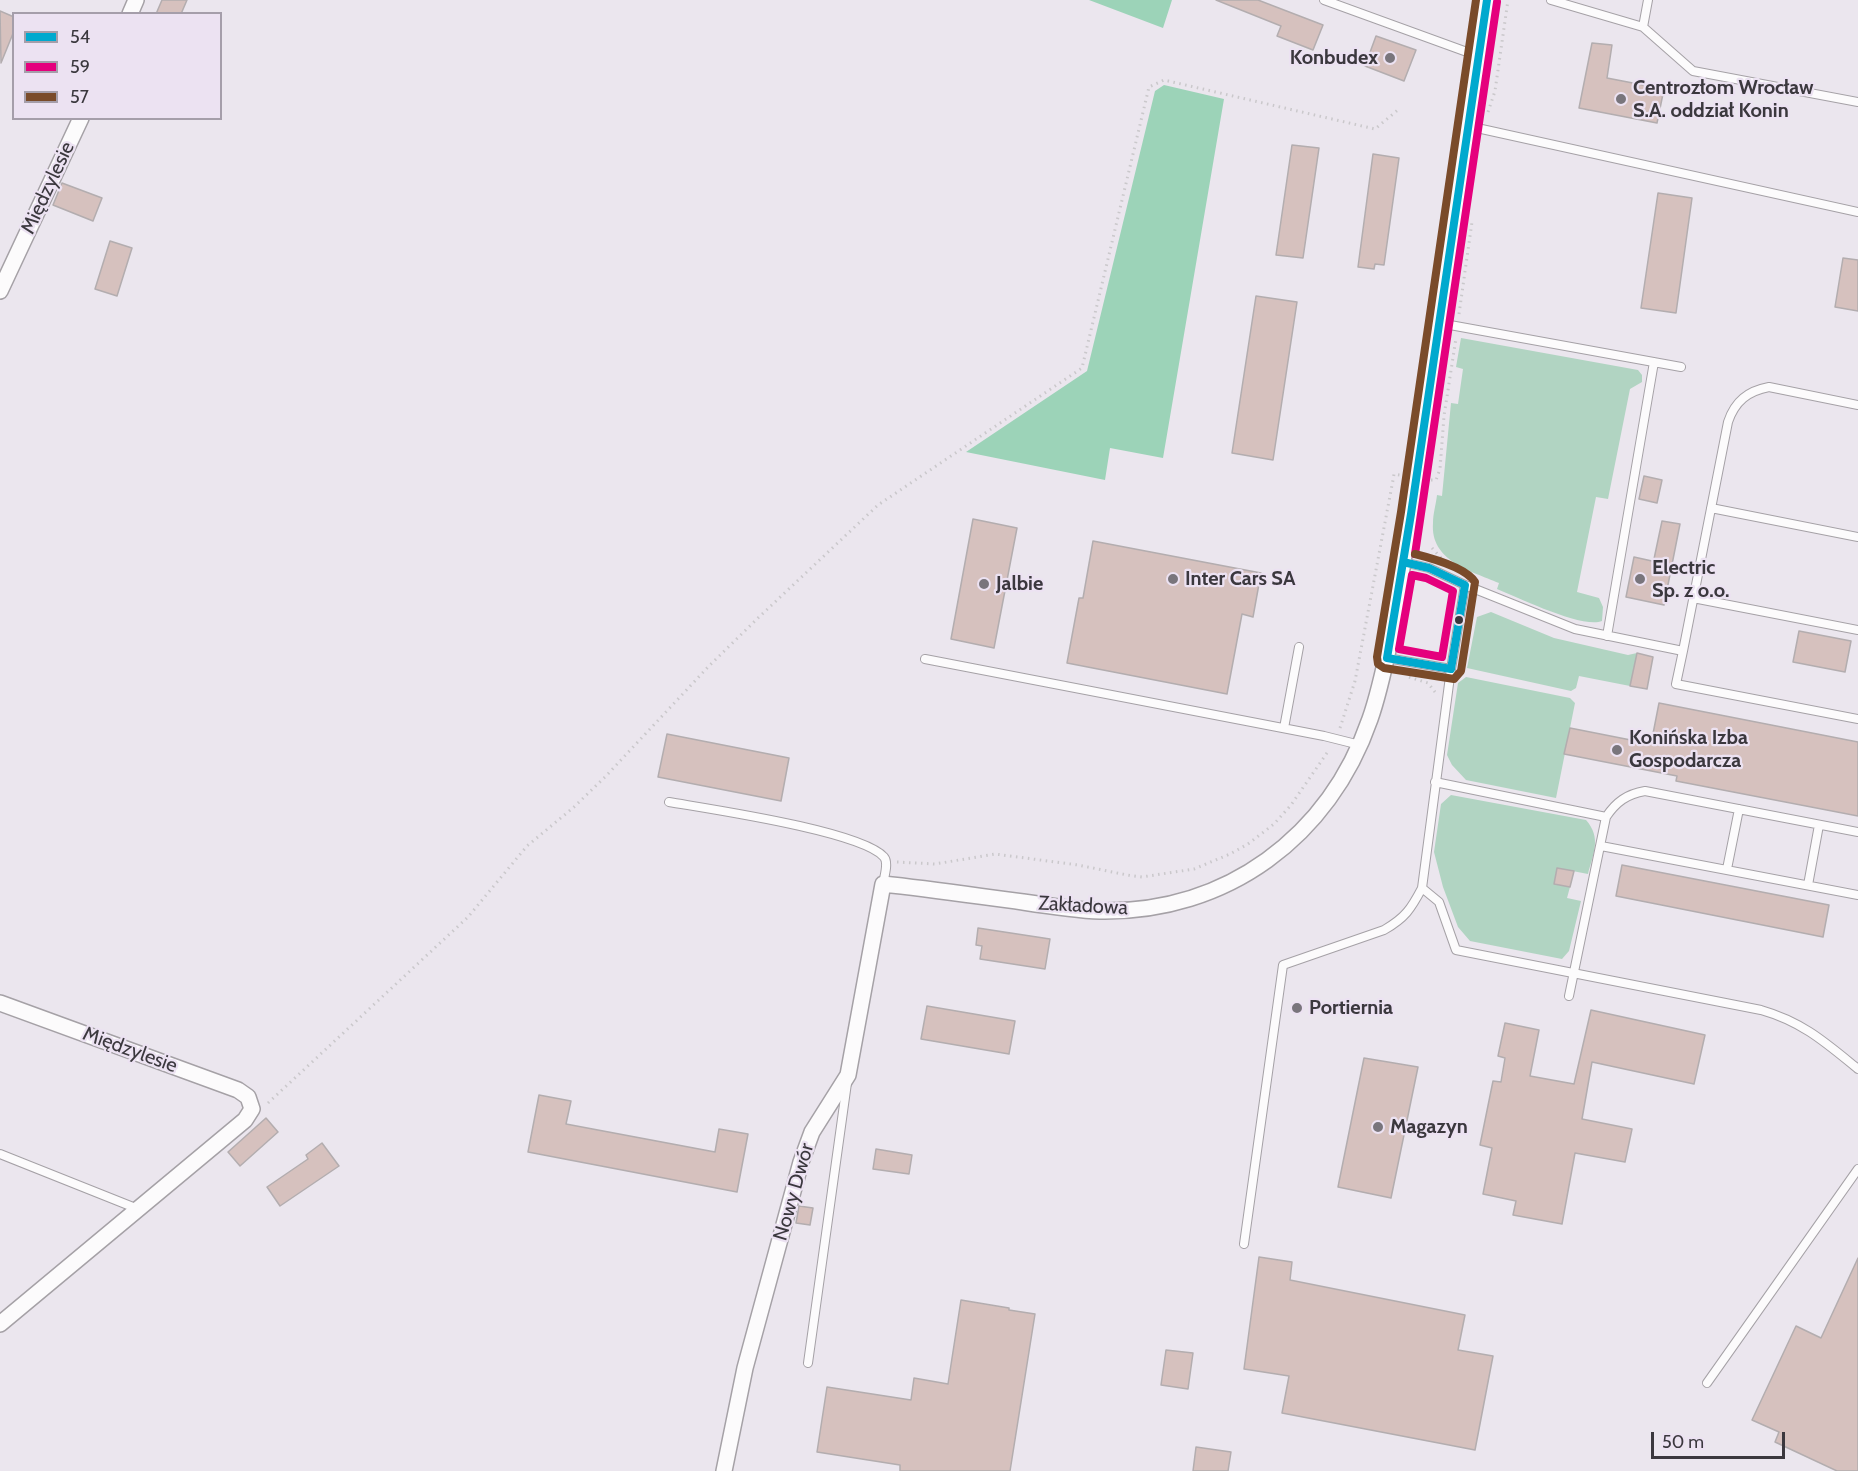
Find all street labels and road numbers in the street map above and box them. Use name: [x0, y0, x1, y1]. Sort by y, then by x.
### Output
street label: Międzylesie: [16, 138, 80, 238]
street label: Zakładowa: [1038, 892, 1128, 920]
street label: Międzylesie: [79, 1022, 181, 1078]
street label: Nowy Dwór: [769, 1141, 819, 1243]

